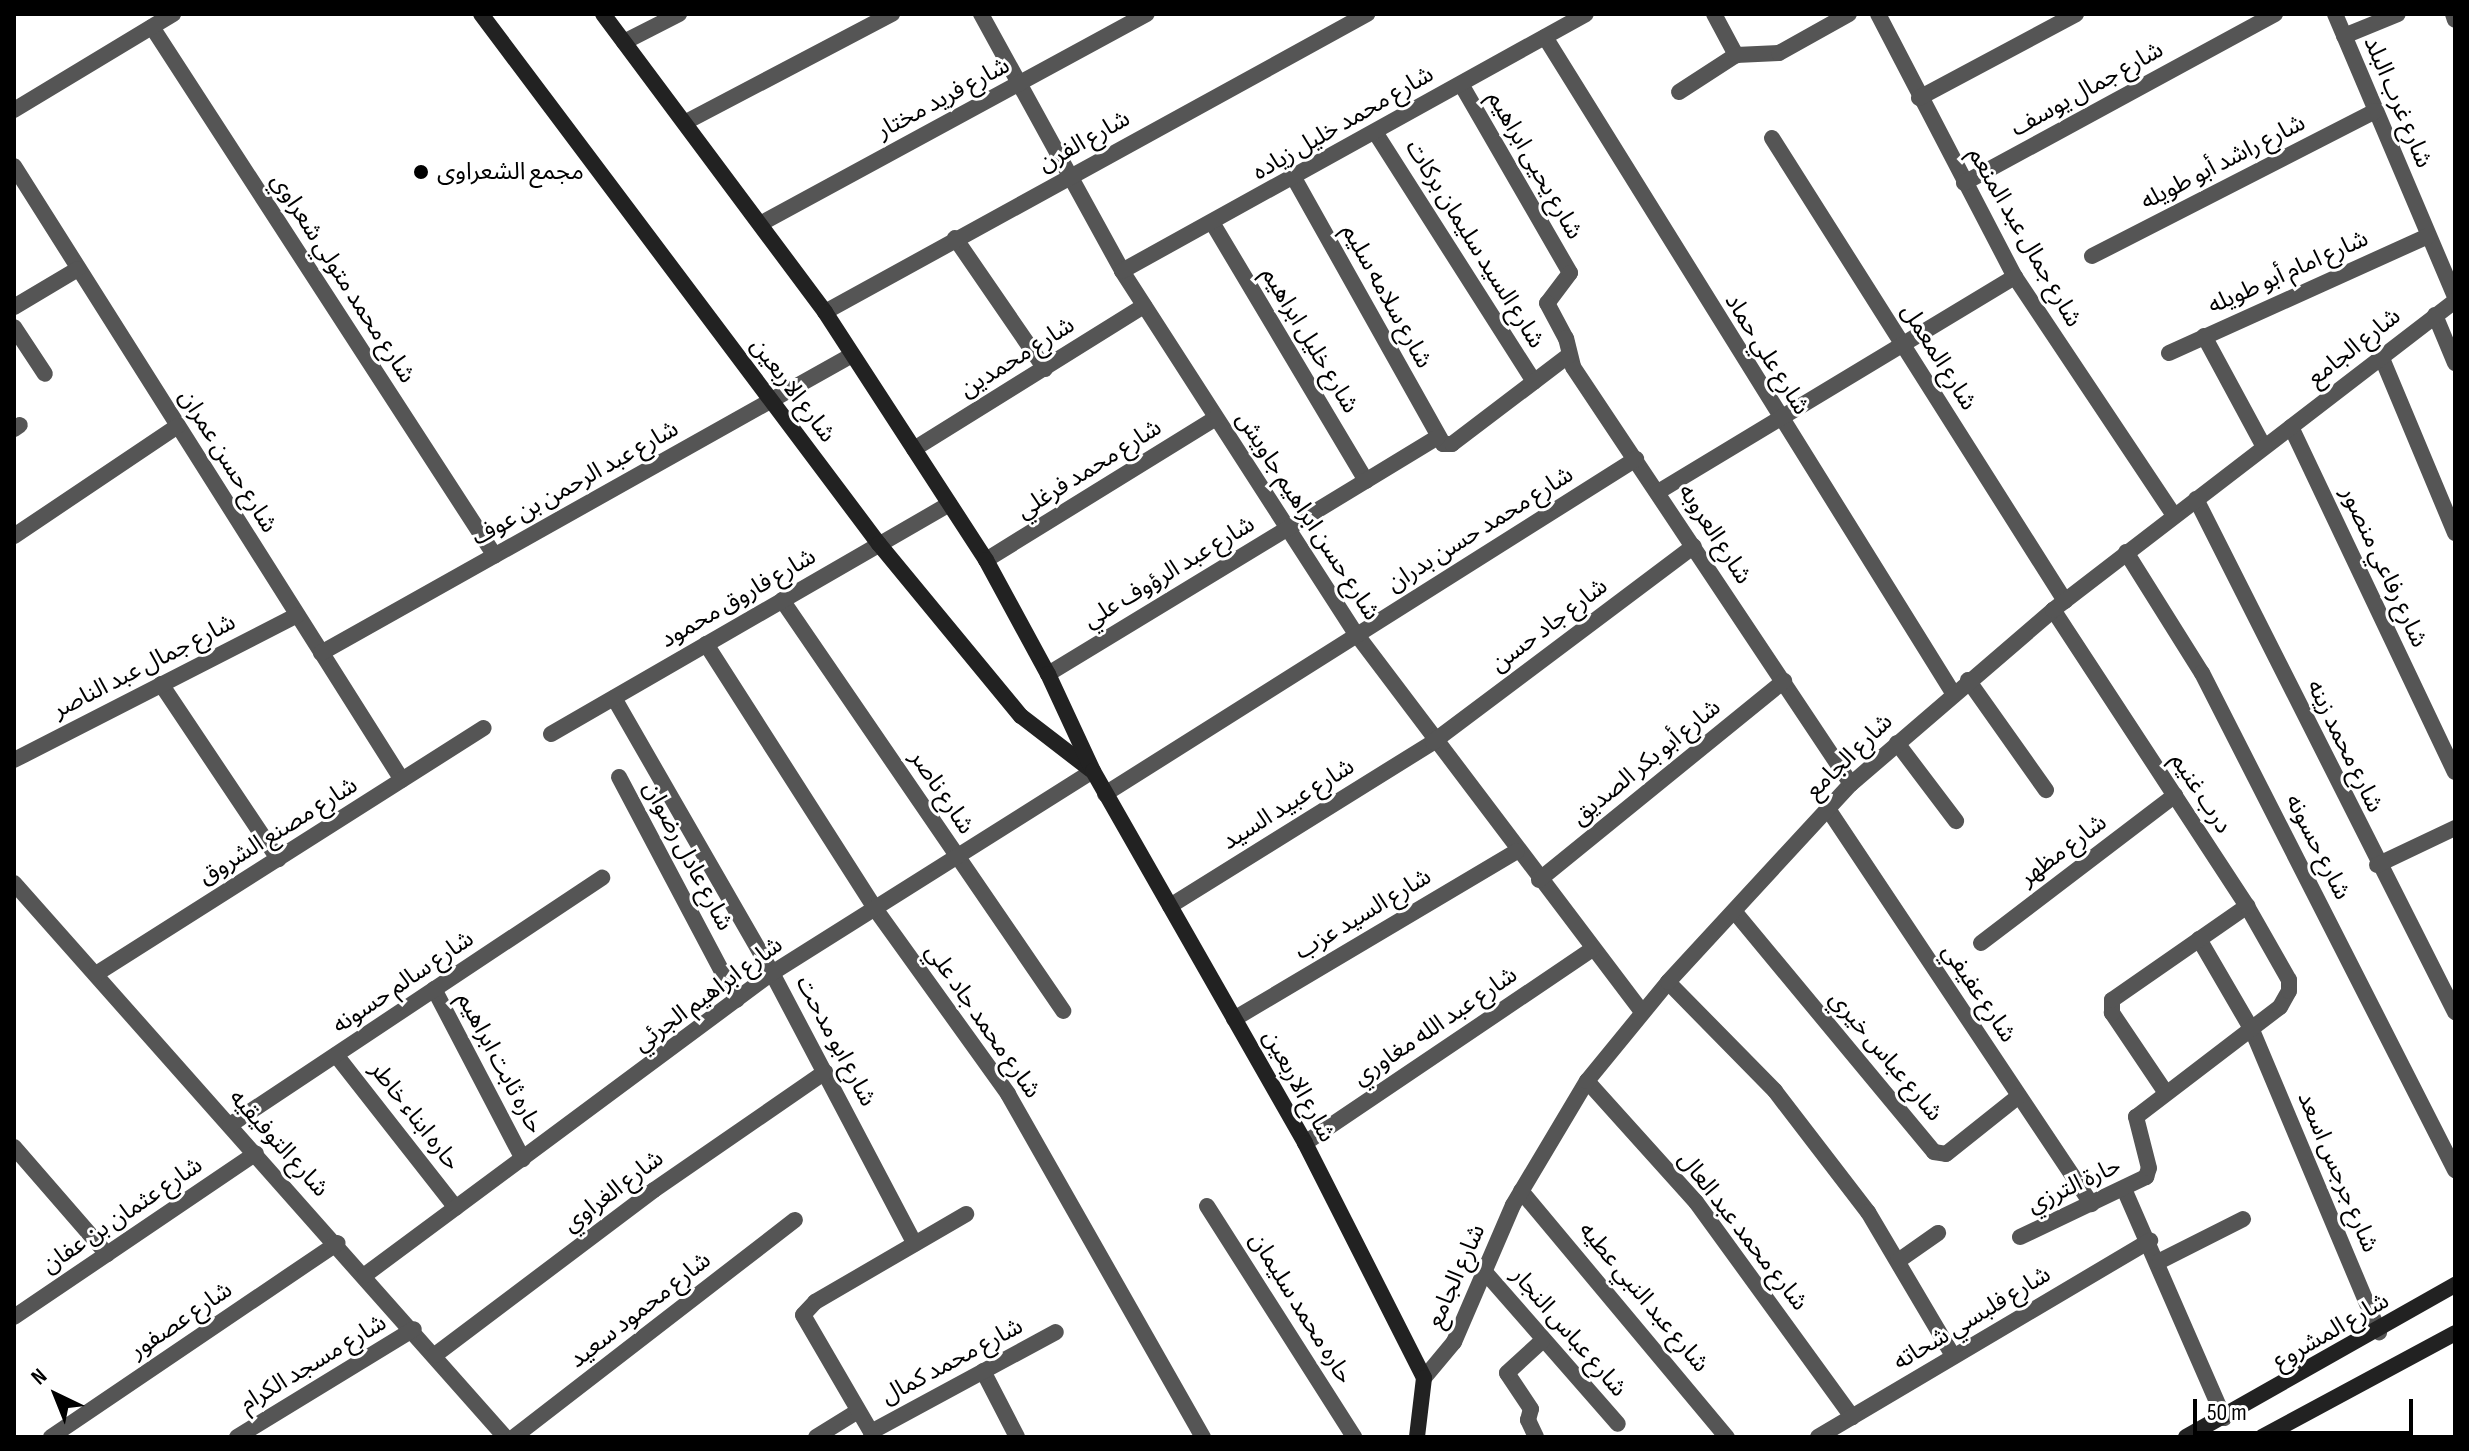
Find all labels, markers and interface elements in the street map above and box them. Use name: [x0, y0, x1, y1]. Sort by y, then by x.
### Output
street label: شارع غرب البلد: [2357, 32, 2439, 172]
street label: شارع جمال يوسف: [2006, 35, 2168, 143]
street label: شارع فريد مختار: [872, 51, 1014, 145]
street label: شارع محمد خليل زياده: [1247, 60, 1439, 186]
street label: شارع يحيى ابراهيم: [1481, 86, 1589, 244]
street label: شارع الفرن: [1033, 104, 1135, 178]
street label: شارع راشد أبو طويله: [2136, 108, 2310, 216]
street label: شارع السيد سليمان بركات: [1399, 134, 1551, 354]
street label: شارع جمال عبد المنعم: [1962, 142, 2088, 332]
place label: مجمع الشعراوى: [437, 158, 584, 186]
marker: مجمع الشعراوى: [412, 163, 430, 181]
street label: شارع محمد متولي شعراوي: [264, 168, 422, 388]
street label: شارع سلامه سليم: [1336, 219, 1438, 373]
street label: شارع امام أبو طويله: [2203, 224, 2373, 320]
street label: شارع خليل ابراهيم: [1255, 262, 1365, 418]
street label: شارع علي حماد: [1718, 288, 1816, 420]
street label: شارع المعمل: [1895, 298, 1983, 416]
street label: شارع الجامع: [2302, 302, 2406, 392]
street label: شارع محمدين: [954, 310, 1080, 404]
street label: شارع الاربعين: [744, 332, 842, 448]
street label: شارع حسن عمران: [172, 384, 284, 538]
street label: شارع حسن ابراهيم جاويش: [1230, 406, 1386, 626]
street label: شارع محمد فرغلي: [1011, 413, 1167, 525]
street label: شارع عبد الرحمن بن عوف: [467, 414, 683, 552]
street label: شارع محمد حسن بدران: [1381, 460, 1579, 598]
street label: شارع العروبه: [1672, 479, 1758, 589]
street label: شارع رفاعي منصور: [2334, 482, 2434, 652]
street label: شارع عبد الرؤوف علي: [1078, 510, 1260, 634]
street label: شارع فاروق محمود: [655, 542, 821, 654]
street label: شارع جاد حسن: [1485, 572, 1613, 678]
street label: شارع جمال عبد الناصر: [48, 607, 240, 725]
street label: شارع محمد زينه: [2300, 675, 2390, 817]
street label: شارع أبو بكر الصديق: [1565, 693, 1727, 831]
street label: شارع الجامع: [1799, 707, 1899, 805]
street label: شارع ناصر: [903, 744, 981, 840]
street label: درب غنيم: [2164, 747, 2238, 839]
street label: شارع عبيد السيد: [1217, 752, 1359, 856]
street label: شارع مصنع الشروق: [193, 771, 363, 891]
street label: شارع عادل رضوان: [637, 776, 739, 936]
street label: شارع حسونه: [2279, 789, 2357, 905]
street label: شارع مظهر: [2014, 808, 2112, 892]
street label: شارع السيد عزب: [1290, 862, 1436, 966]
street label: شارع سالم حسونه: [327, 924, 479, 1040]
street label: شارع ابراهيم الجرئي: [628, 930, 788, 1058]
street label: شارع محمد جاد علي: [919, 938, 1047, 1104]
street label: شارع عفيفي: [1935, 938, 2023, 1048]
street label: شارع عبد الله مغاوري: [1347, 960, 1523, 1092]
street label: شارع ابو مدحت: [790, 971, 882, 1111]
street label: شارع عباس خيري: [1823, 985, 1949, 1127]
street label: حاره ثابت ابراهيم: [451, 987, 549, 1139]
street label: شارع الاربعين: [1256, 1025, 1342, 1147]
street label: حاره ابناء خاطر: [363, 1056, 467, 1176]
street label: شارع التوفيقيه: [223, 1083, 335, 1203]
street label: شارع جرجس اسعد: [2291, 1087, 2385, 1257]
street label: شارع الغراوي: [557, 1144, 669, 1238]
street label: شارع محمد عبد العال: [1672, 1146, 1814, 1316]
street label: شارع عثمان بن عفان: [36, 1151, 208, 1279]
street label: حارة الترزي: [2023, 1151, 2125, 1219]
street label: شارع عبد النبي عطيه: [1573, 1216, 1715, 1378]
street label: شارع الجامع: [1420, 1220, 1492, 1332]
street label: حاره محمد سليمان: [1243, 1227, 1359, 1389]
street label: شارع محمود سعيد: [563, 1246, 717, 1374]
street label: شارع فلبسي شحاته: [1888, 1260, 2056, 1376]
street label: شارع عباس النجار: [1505, 1261, 1633, 1403]
street label: شارع عصفور: [124, 1275, 238, 1365]
street label: شارع المشروع: [2268, 1286, 2394, 1376]
street label: شارع مسجد الكرام: [235, 1308, 391, 1418]
street label: شارع محمد كمال: [876, 1312, 1028, 1410]
north arrow: [16, 1355, 96, 1435]
text: N: [26, 1363, 53, 1391]
scale bar: [2197, 1383, 2417, 1433]
text: 50 m: [2207, 1398, 2247, 1427]

